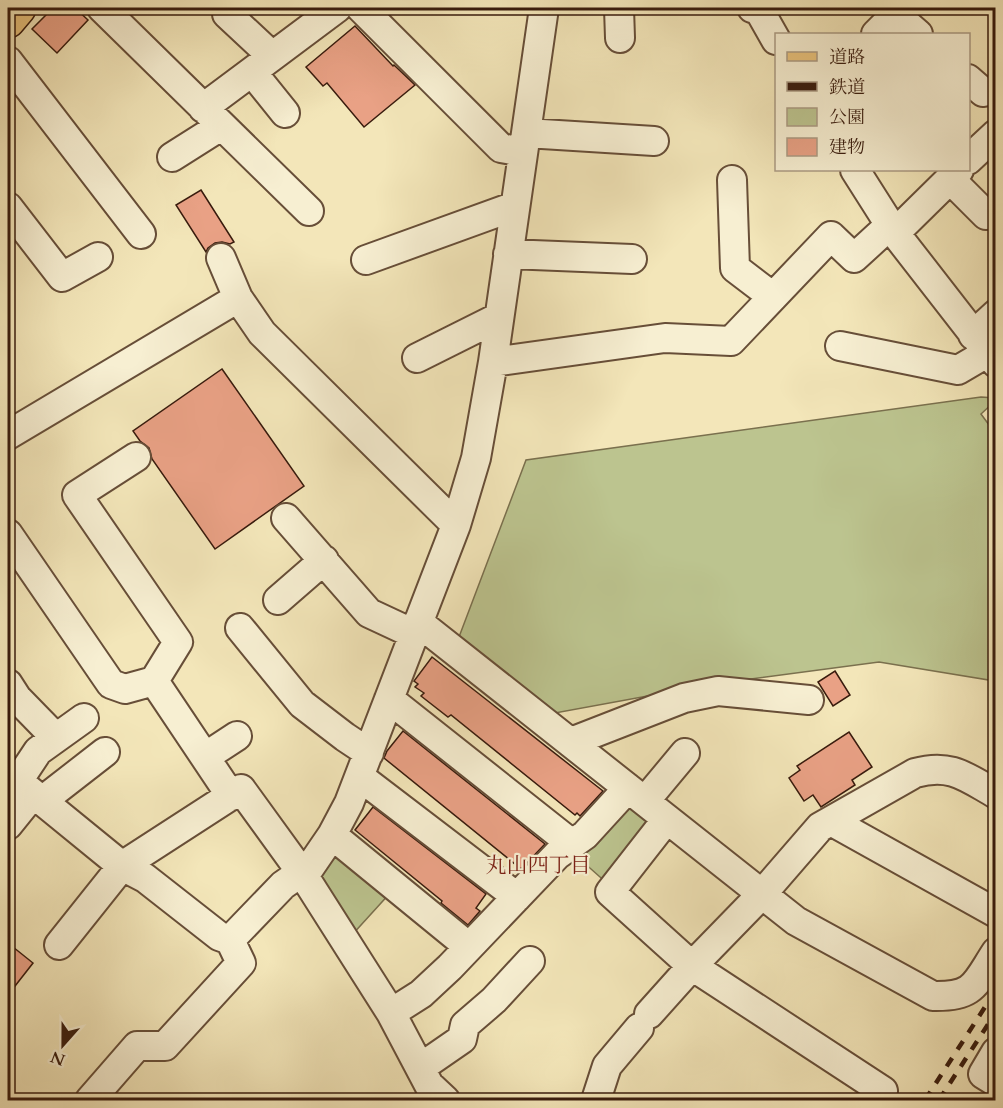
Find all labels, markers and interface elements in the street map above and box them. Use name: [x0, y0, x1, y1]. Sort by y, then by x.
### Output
legend: [775, 33, 970, 171]
text: 道路: [829, 45, 865, 70]
text: 鉄道: [829, 75, 865, 100]
text: 公園: [829, 105, 865, 130]
text: 建物: [829, 135, 865, 160]
district label: 丸山四丁目: [486, 851, 591, 880]
north arrow: [33, 1015, 93, 1075]
text: N: [47, 1045, 68, 1071]

